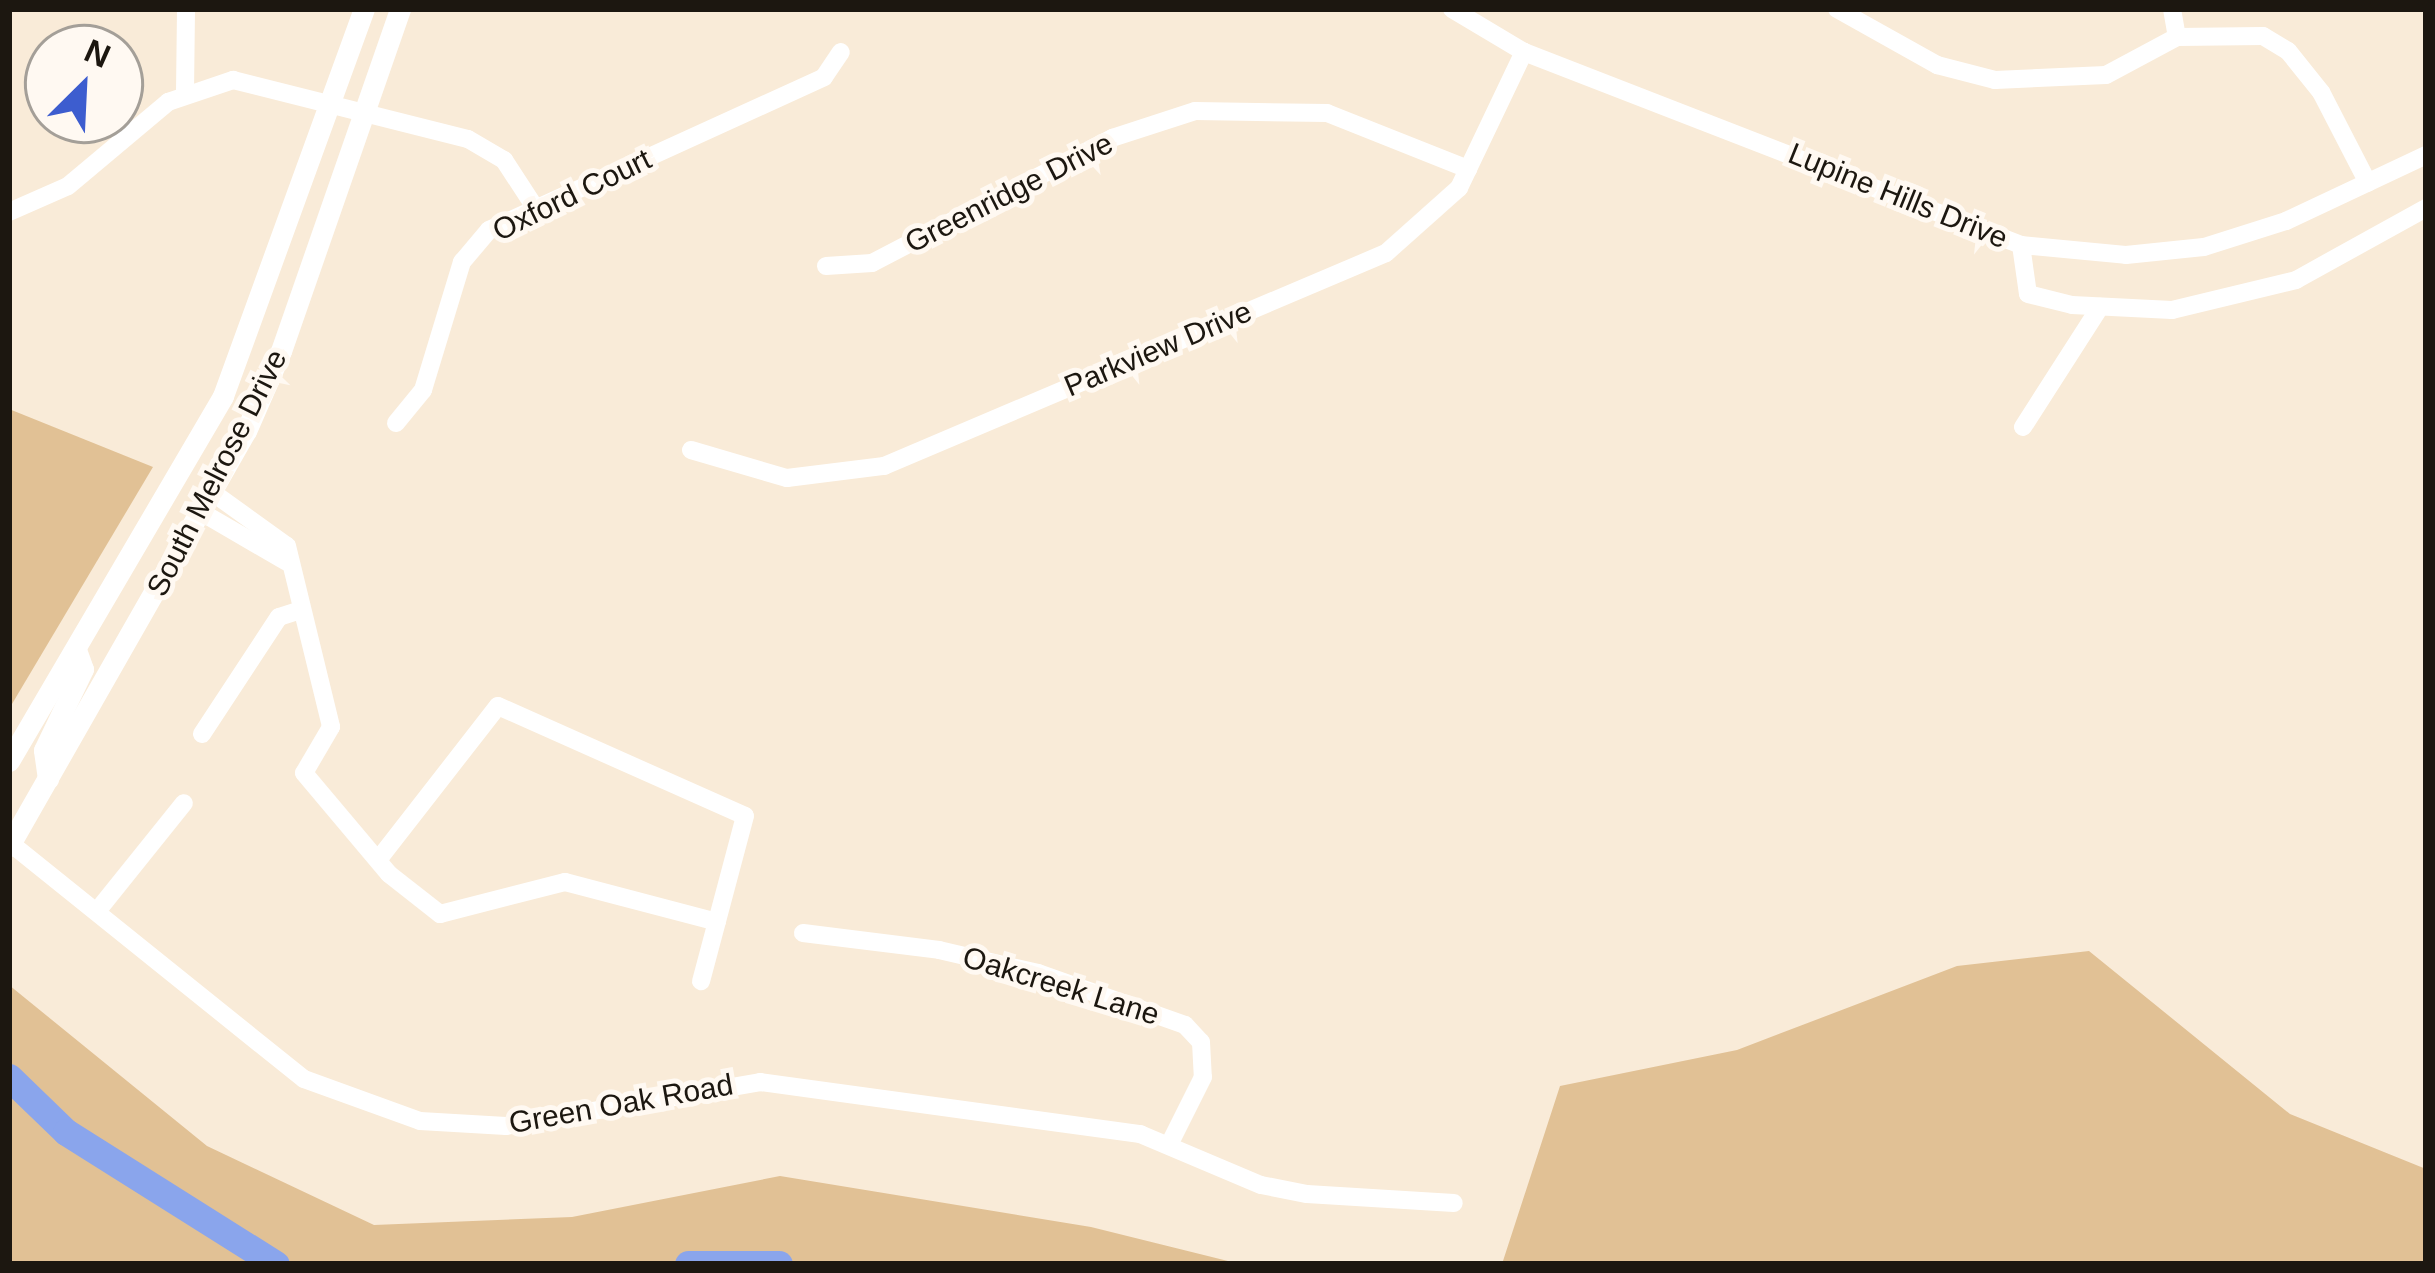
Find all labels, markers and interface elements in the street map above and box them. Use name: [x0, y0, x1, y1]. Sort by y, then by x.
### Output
north arrow: [24, 24, 144, 144]
text: N: [79, 32, 116, 75]
street label: Greenridge Drive: [899, 125, 1119, 261]
street label: Lupine Hills Drive: [1783, 136, 2013, 256]
street label: Oxford Court: [487, 141, 657, 249]
street label: Parkview Drive: [1059, 293, 1257, 405]
street label: South Melrose Drive: [139, 344, 295, 602]
street label: Oakcreek Lane: [958, 939, 1164, 1033]
street label: Green Oak Road: [506, 1067, 736, 1141]

